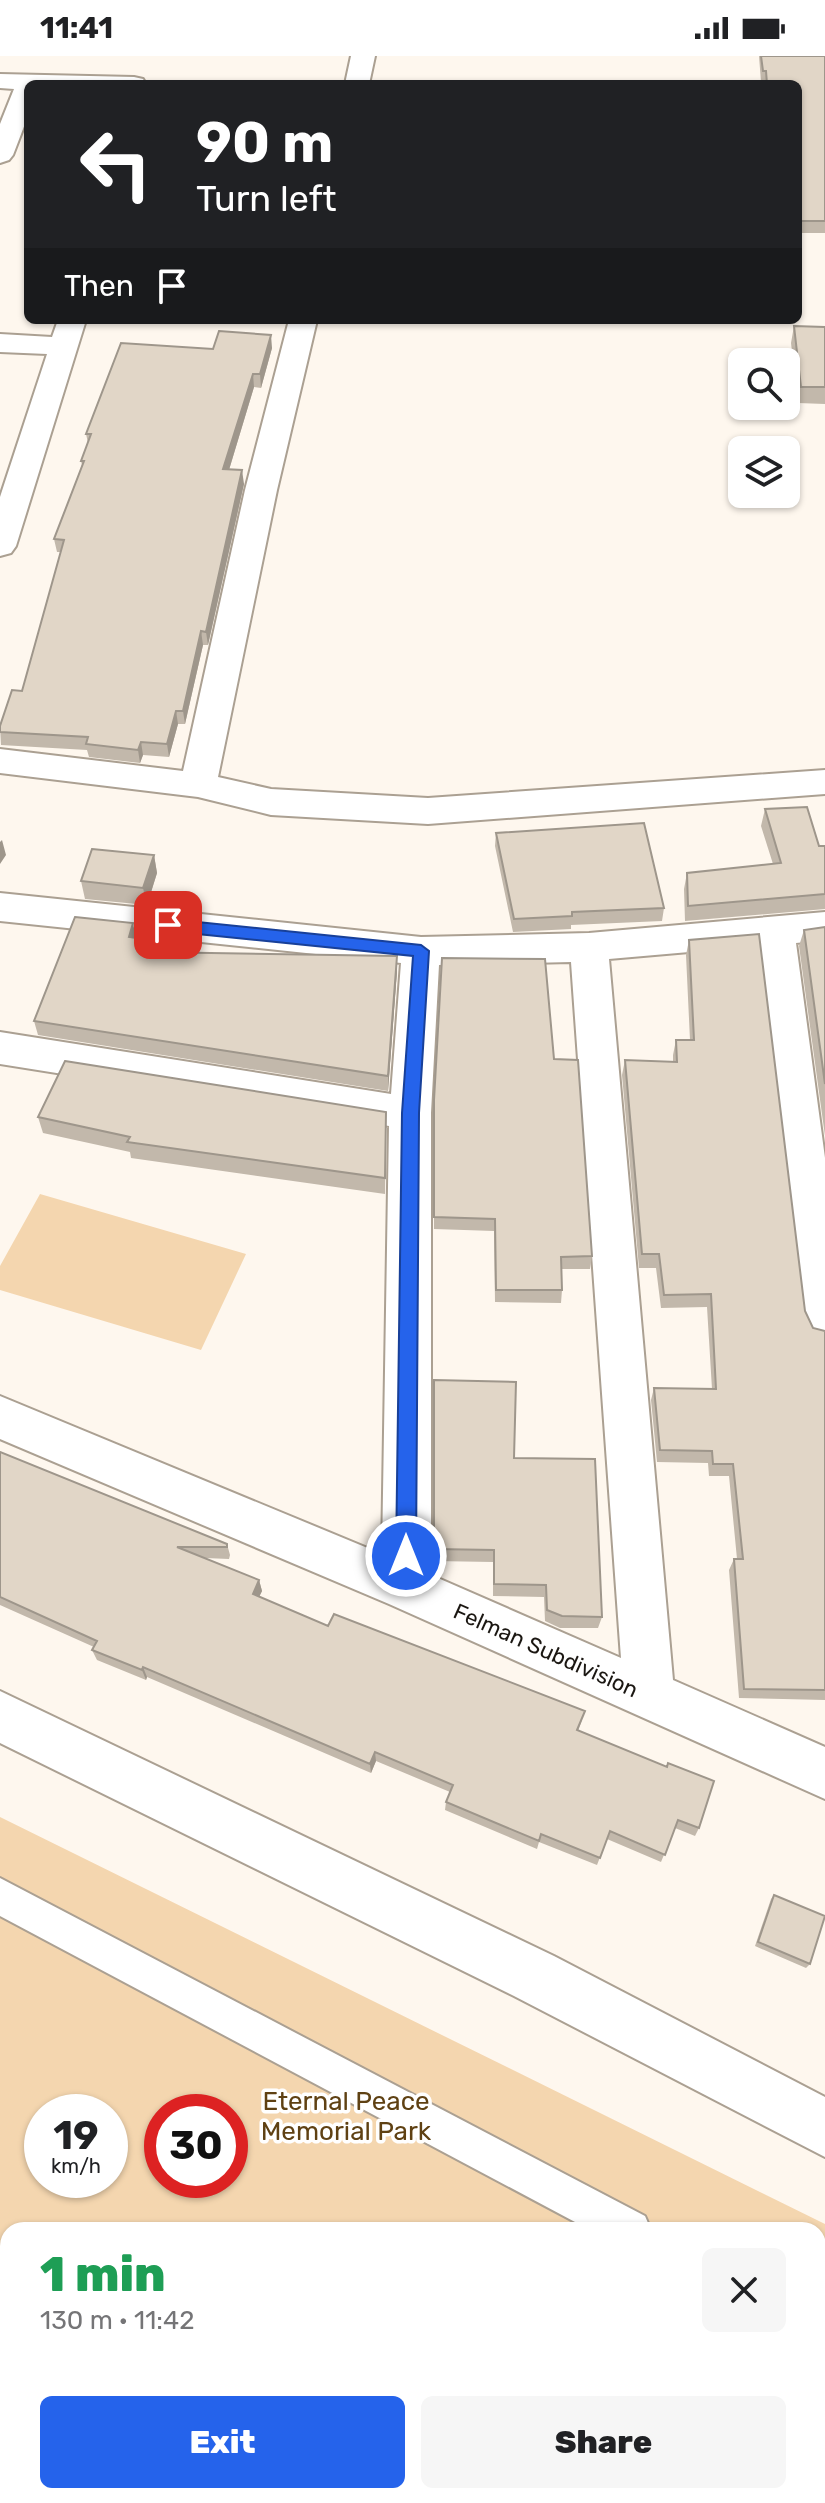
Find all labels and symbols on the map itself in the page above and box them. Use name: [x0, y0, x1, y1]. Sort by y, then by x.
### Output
pin: [134, 891, 202, 959]
position arrow: [364, 1514, 448, 1598]
street label: Felman Subdivision: [449, 1598, 642, 1703]
park label: Eternal Peace Memorial Park: [261, 2086, 432, 2147]
speed limit sign: 30: [144, 2094, 248, 2198]

